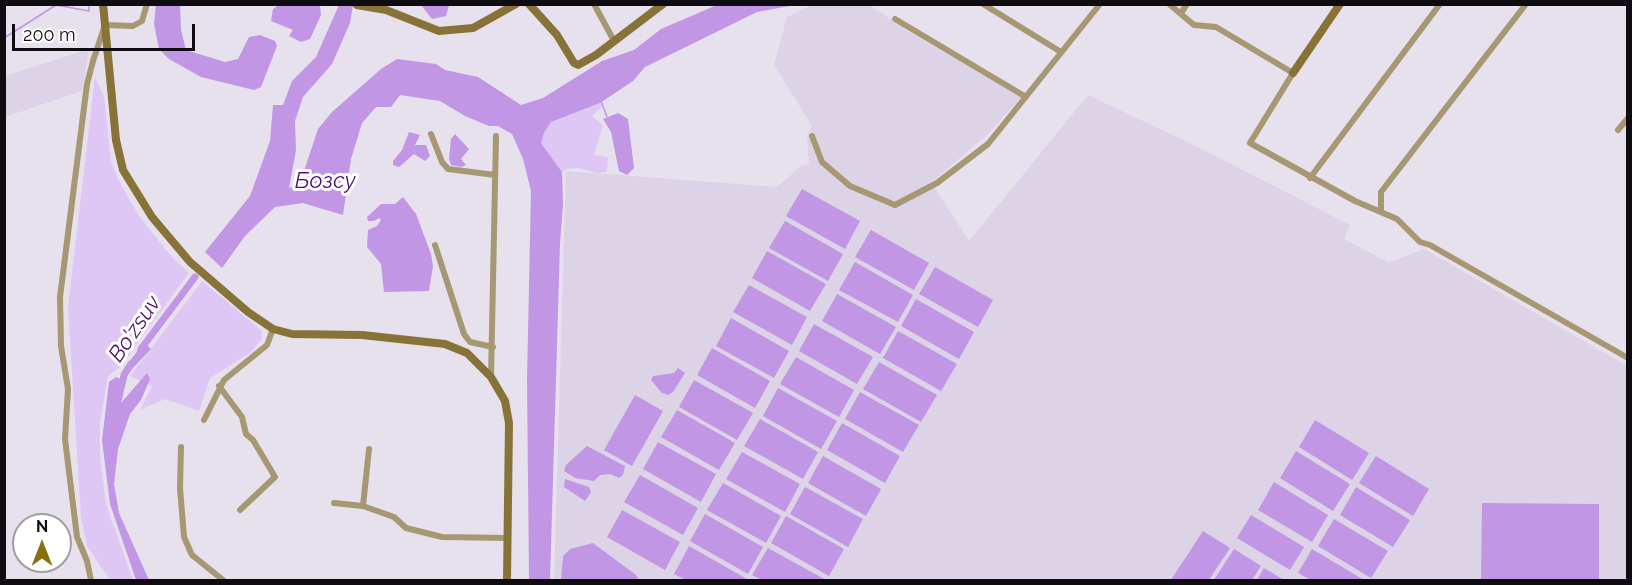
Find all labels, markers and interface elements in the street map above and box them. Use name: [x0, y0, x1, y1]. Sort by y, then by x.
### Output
scale bar: [15, 12, 198, 50]
text: 200 m: [23, 24, 76, 45]
water label: Бозсу: [295, 168, 355, 194]
water label: Bo'zsuv: [103, 291, 167, 367]
north arrow: [12, 513, 72, 573]
text: N: [36, 517, 48, 536]

